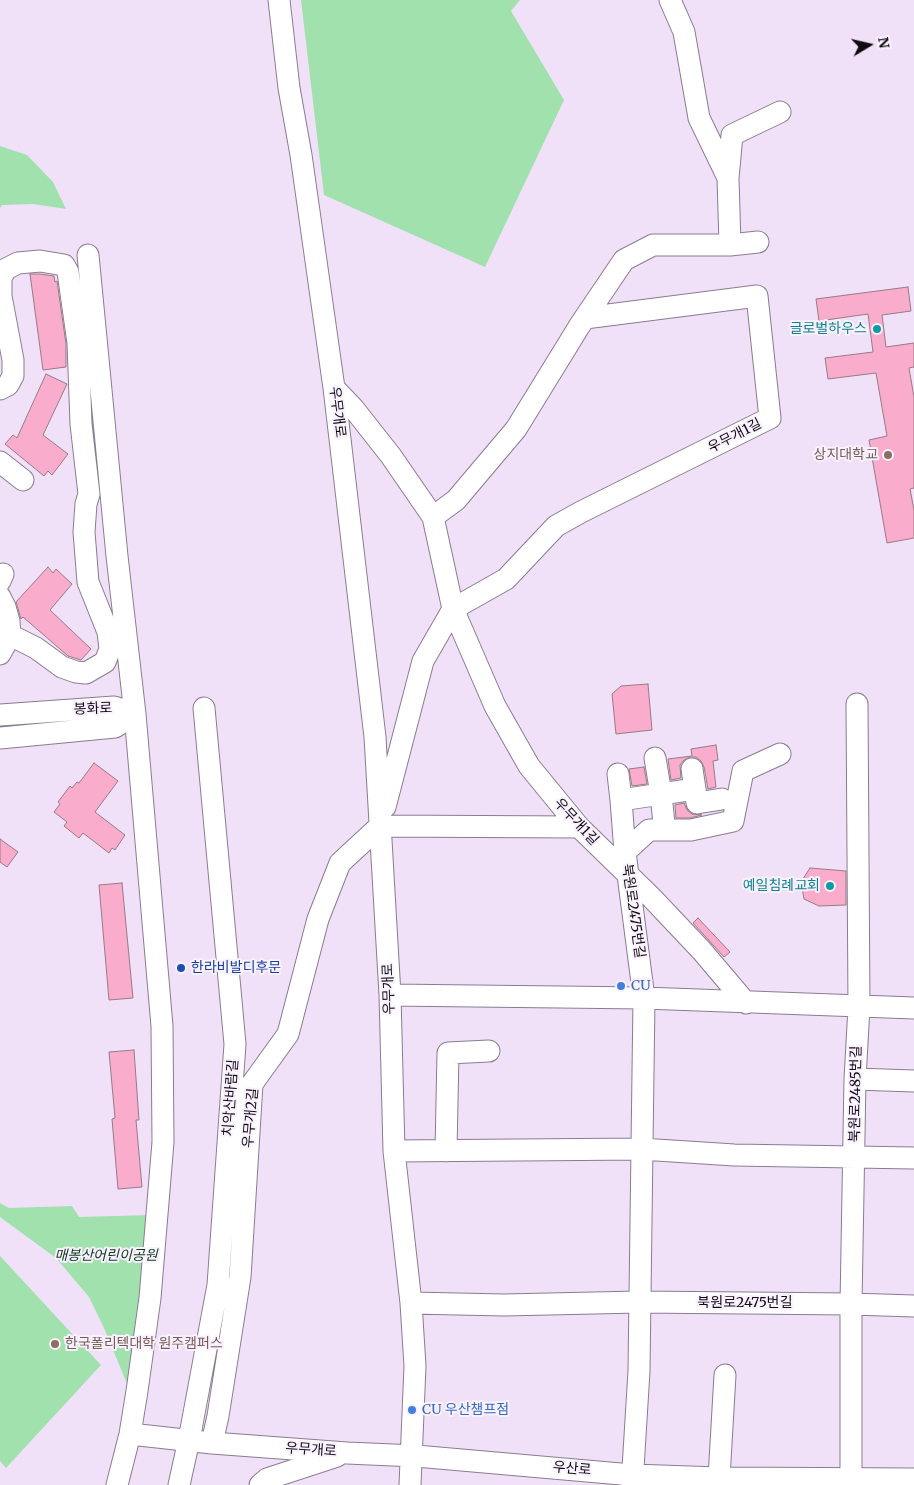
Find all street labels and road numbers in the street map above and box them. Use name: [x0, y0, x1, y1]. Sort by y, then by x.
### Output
street label: 우무개로: [326, 385, 348, 439]
street label: 우무개1길: [705, 415, 765, 457]
street label: 봉화로: [73, 700, 113, 718]
street label: 우무개1길: [550, 795, 602, 849]
street label: 북원로2475번길: [618, 863, 648, 959]
street label: 우무개로: [380, 963, 398, 1015]
street label: 북원로2485번길: [847, 1045, 865, 1143]
street label: 치악산바람길: [220, 1059, 242, 1137]
street label: 우무개2길: [240, 1087, 262, 1149]
street label: 북원로2475번길: [697, 1295, 793, 1311]
street label: 우무개로: [285, 1440, 337, 1460]
street label: 우산로: [552, 1459, 592, 1479]

